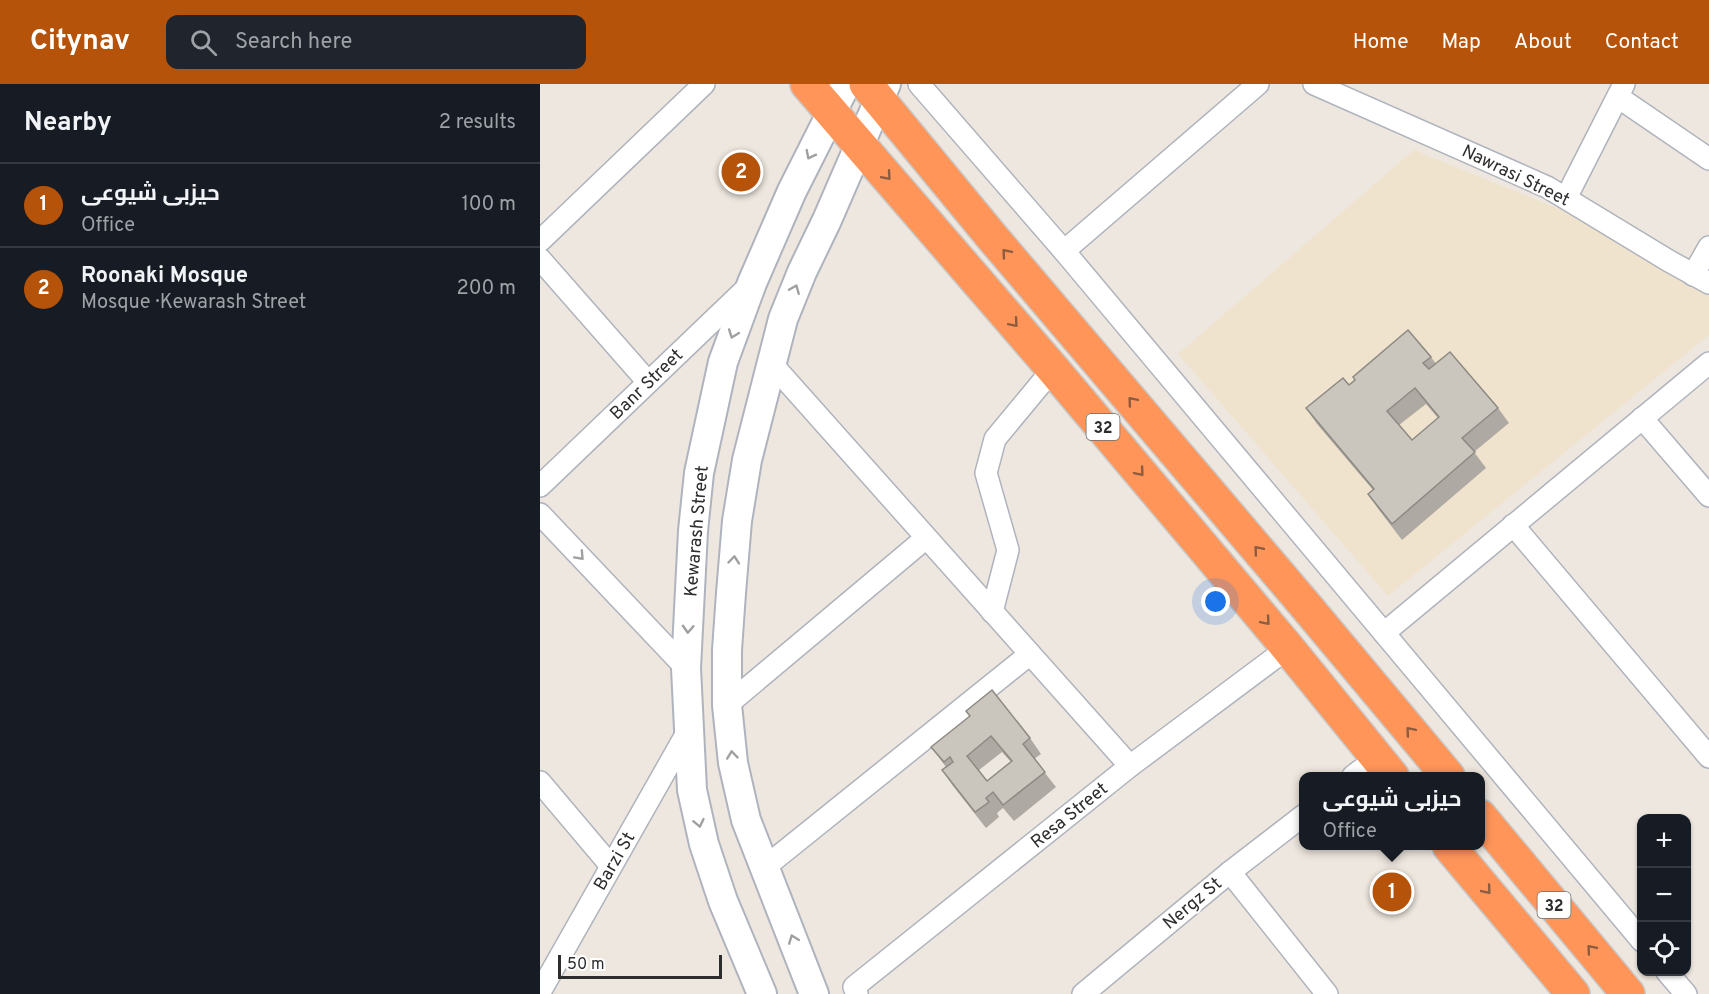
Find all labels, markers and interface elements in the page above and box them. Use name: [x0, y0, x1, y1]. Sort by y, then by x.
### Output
search box: [166, 15, 586, 69]
text: Citynav: [30, 24, 130, 60]
icon: search: [187, 26, 220, 59]
text: Search here: [235, 29, 352, 56]
text: Home: [1353, 29, 1409, 56]
text: Map: [1442, 29, 1481, 56]
text: About: [1514, 29, 1572, 56]
text: Contact: [1605, 29, 1679, 56]
text: Nearby: [24, 107, 112, 140]
text: 2 results: [439, 110, 516, 136]
street label: Nawrasi Street: [1458, 140, 1573, 212]
one-way arrow: [806, 148, 817, 159]
pin: 2: [722, 150, 760, 194]
one-way arrow: [880, 169, 891, 180]
text: حیزبی شیوعی: [81, 181, 220, 208]
text: 1: [40, 192, 48, 218]
text: 100 m: [461, 192, 516, 218]
text: Office: [81, 213, 135, 239]
one-way arrow: [1002, 249, 1013, 260]
text: Roonaki Mosque: [81, 263, 248, 290]
text: 2: [37, 276, 50, 302]
text: 200 m: [457, 276, 516, 302]
one-way arrow: [788, 285, 800, 296]
text: Mosque · Kewarash Street: [81, 290, 306, 316]
one-way arrow: [1007, 316, 1018, 327]
one-way arrow: [728, 328, 740, 339]
street label: Banr Street: [606, 345, 688, 426]
one-way arrow: [1128, 397, 1139, 408]
road number: 32: [1086, 414, 1120, 440]
street label: Kewarash Street: [680, 464, 715, 598]
one-way arrow: [1133, 465, 1144, 476]
one-way arrow: [1255, 546, 1266, 557]
one-way arrow: [573, 550, 584, 560]
one-way arrow: [727, 556, 740, 565]
your location: [1201, 587, 1230, 616]
one-way arrow: [1259, 614, 1270, 625]
one-way arrow: [682, 625, 695, 634]
one-way arrow: [1407, 727, 1418, 738]
one-way arrow: [727, 750, 739, 759]
popup: [1299, 772, 1485, 850]
street label: Resa Street: [1027, 778, 1113, 854]
text: حیزبی شیوعی: [1323, 787, 1461, 814]
map controls: [1637, 814, 1691, 976]
button: +: [1637, 814, 1691, 868]
one-way arrow: [692, 818, 705, 828]
text: Office: [1323, 819, 1377, 845]
street label: Barzi St: [589, 828, 641, 895]
button: −: [1637, 868, 1691, 922]
pin: 1: [1372, 870, 1412, 914]
street label: Nergz St: [1159, 873, 1227, 935]
one-way arrow: [1479, 884, 1490, 895]
road number: 32: [1538, 892, 1570, 918]
button: locate: [1637, 922, 1691, 976]
one-way arrow: [788, 935, 800, 946]
one-way arrow: [1587, 945, 1598, 956]
scale bar: [558, 952, 722, 980]
text: 50 m: [567, 955, 605, 975]

